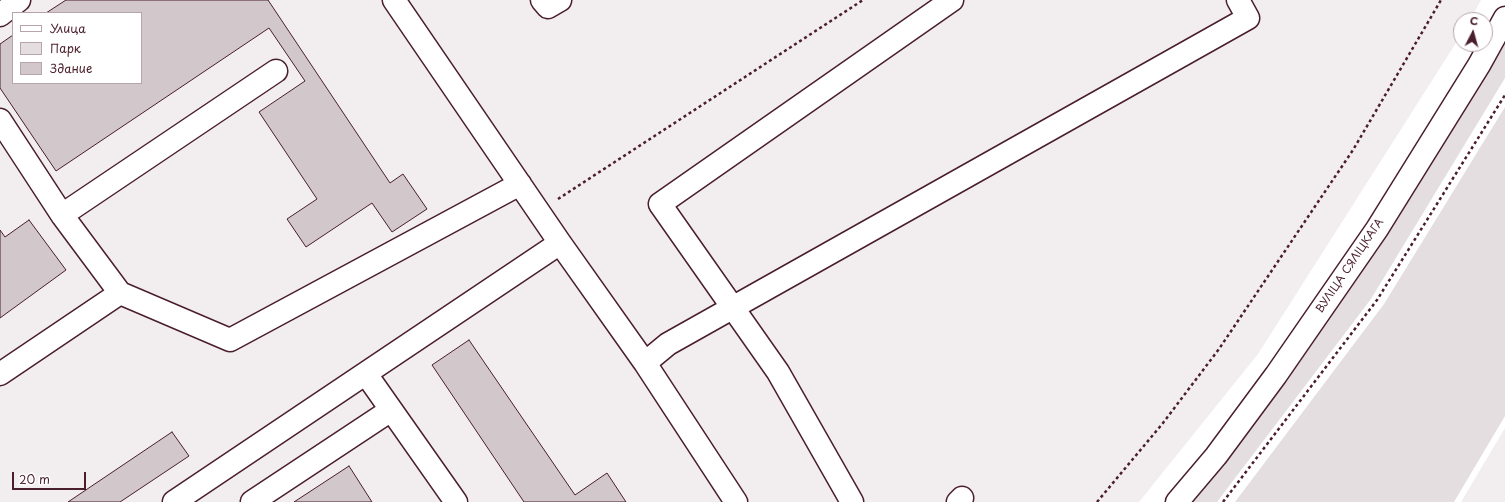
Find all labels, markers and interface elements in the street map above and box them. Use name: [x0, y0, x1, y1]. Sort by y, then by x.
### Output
legend: [12, 12, 142, 84]
north arrow: [1453, 12, 1493, 52]
text: С: [1469, 12, 1479, 29]
text: Улица: [50, 19, 86, 37]
text: Парк: [50, 39, 81, 57]
text: Здание: [50, 59, 92, 77]
street label: ВУЛІЦА СЯЛІЦКАГА: [1313, 216, 1387, 316]
scale bar: [14, 464, 88, 490]
text: 20 m: [19, 470, 50, 488]

